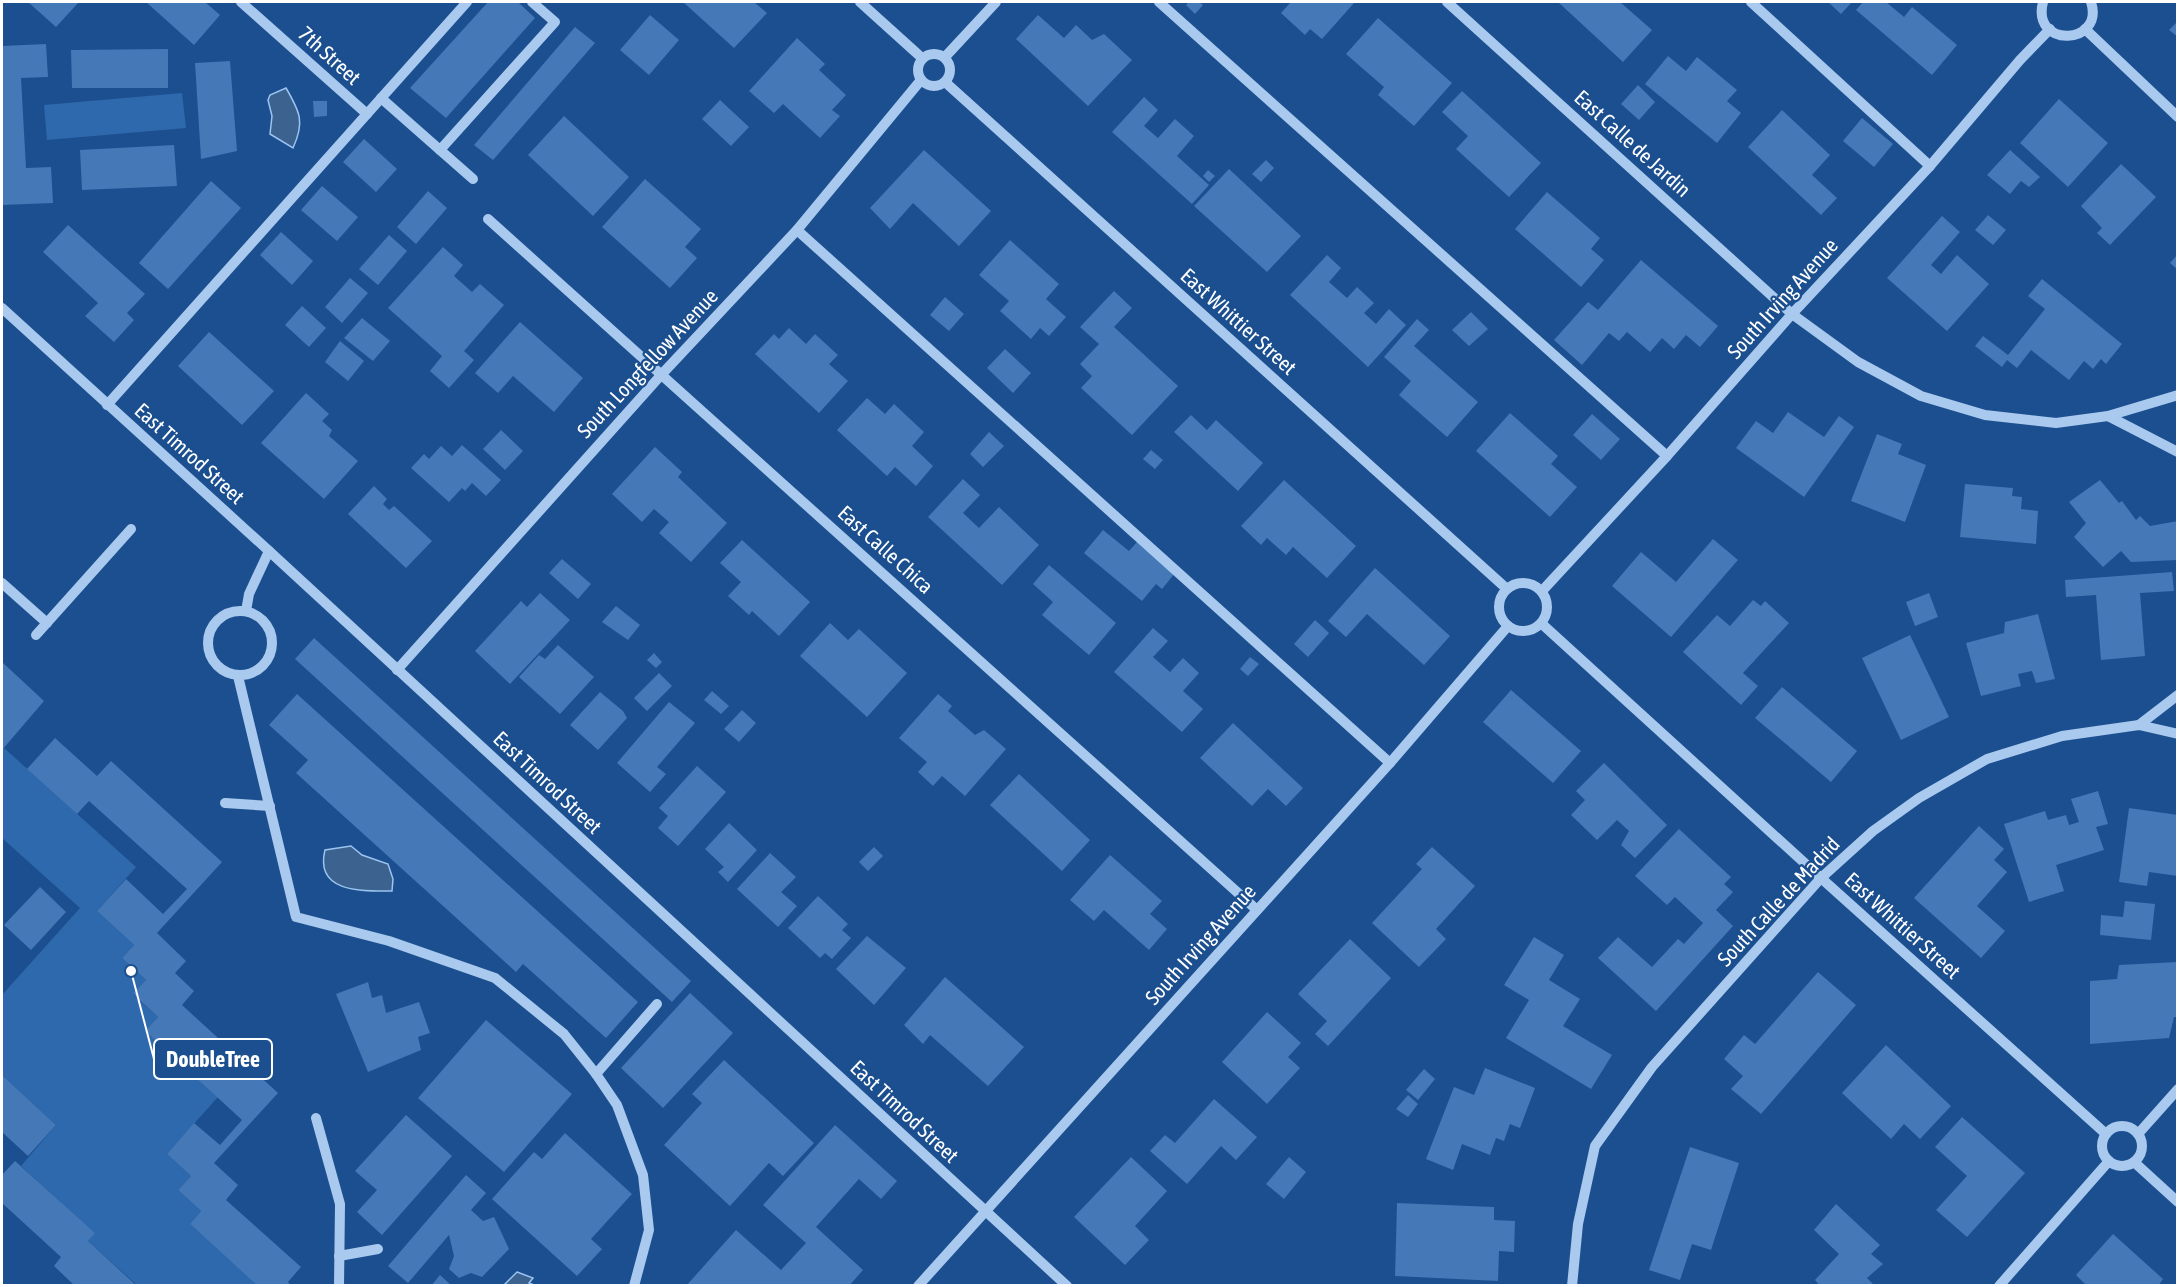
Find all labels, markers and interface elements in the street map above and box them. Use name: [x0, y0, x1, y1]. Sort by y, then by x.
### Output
street label: 7th Street: [294, 21, 366, 89]
street label: East Calle de Jardin: [1570, 85, 1696, 201]
street label: South Irving Avenue: [1722, 233, 1842, 363]
street label: East Whittier Street: [1176, 263, 1302, 379]
street label: South Longfellow Avenue: [572, 284, 722, 442]
street label: East Timrod Street: [130, 398, 250, 508]
street label: East Calle Chica: [834, 500, 938, 598]
street label: East Timrod Street: [489, 726, 607, 838]
street label: South Calle de Madrid: [1712, 832, 1844, 970]
street label: East Whittier Street: [1840, 867, 1966, 983]
street label: South Irving Avenue: [1140, 879, 1260, 1009]
callout: DoubleTree: [154, 1039, 272, 1079]
text: DoubleTree: [166, 1046, 260, 1072]
street label: East Timrod Street: [846, 1055, 964, 1167]

